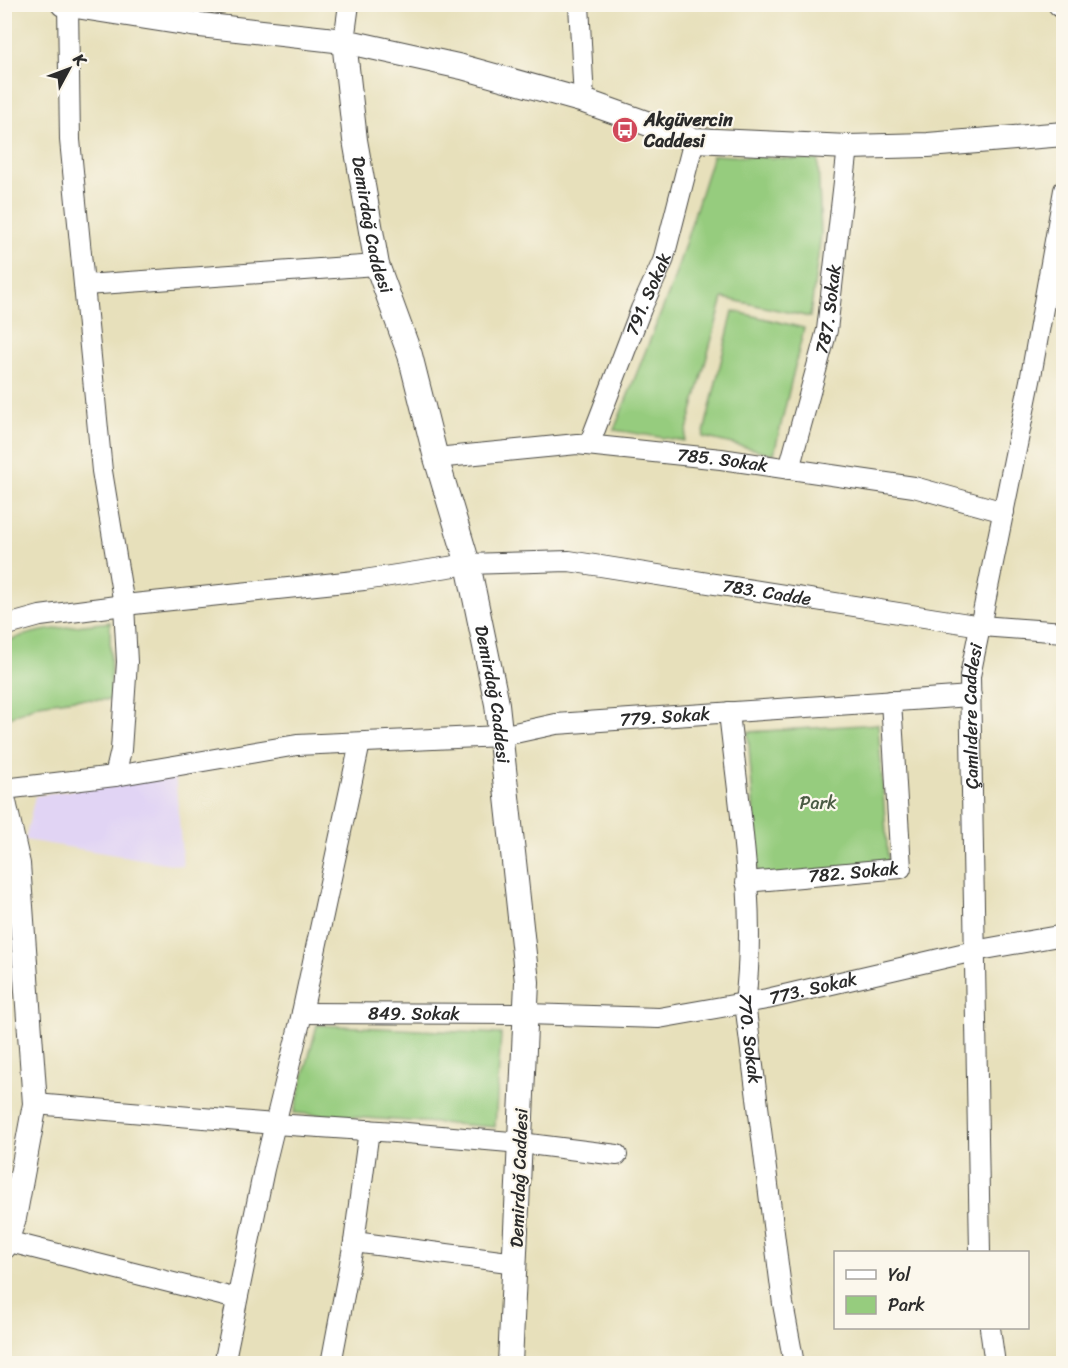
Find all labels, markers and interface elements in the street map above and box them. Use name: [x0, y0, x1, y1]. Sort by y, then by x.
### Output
north arrow: [39, 39, 99, 99]
text: K: [65, 46, 95, 74]
place label: Akgüvercin Caddesi: [643, 104, 733, 157]
bus stop icon: Akgüvercin Caddesi: [610, 115, 640, 145]
street label: Demirdağ Caddesi: [342, 154, 402, 299]
street label: 791. Sokak: [616, 249, 680, 340]
street label: 787. Sokak: [805, 262, 850, 358]
street label: 785. Sokak: [676, 439, 770, 482]
street label: 783. Cadde: [720, 569, 814, 615]
street label: Demirdağ Caddesi: [465, 622, 519, 766]
street label: Çamlıdere Caddesi: [954, 639, 992, 789]
street label: 779. Sokak: [619, 698, 711, 736]
park label: Park: [800, 787, 837, 819]
street label: 782. Sokak: [807, 852, 900, 892]
street label: 773. Sokak: [766, 963, 861, 1014]
street label: 770. Sokak: [729, 992, 771, 1086]
street label: 849. Sokak: [368, 997, 460, 1030]
street label: Demirdağ Caddesi: [501, 1107, 537, 1248]
legend: [834, 1251, 1029, 1329]
text: Yol: [888, 1259, 911, 1291]
text: Park: [888, 1289, 925, 1321]

